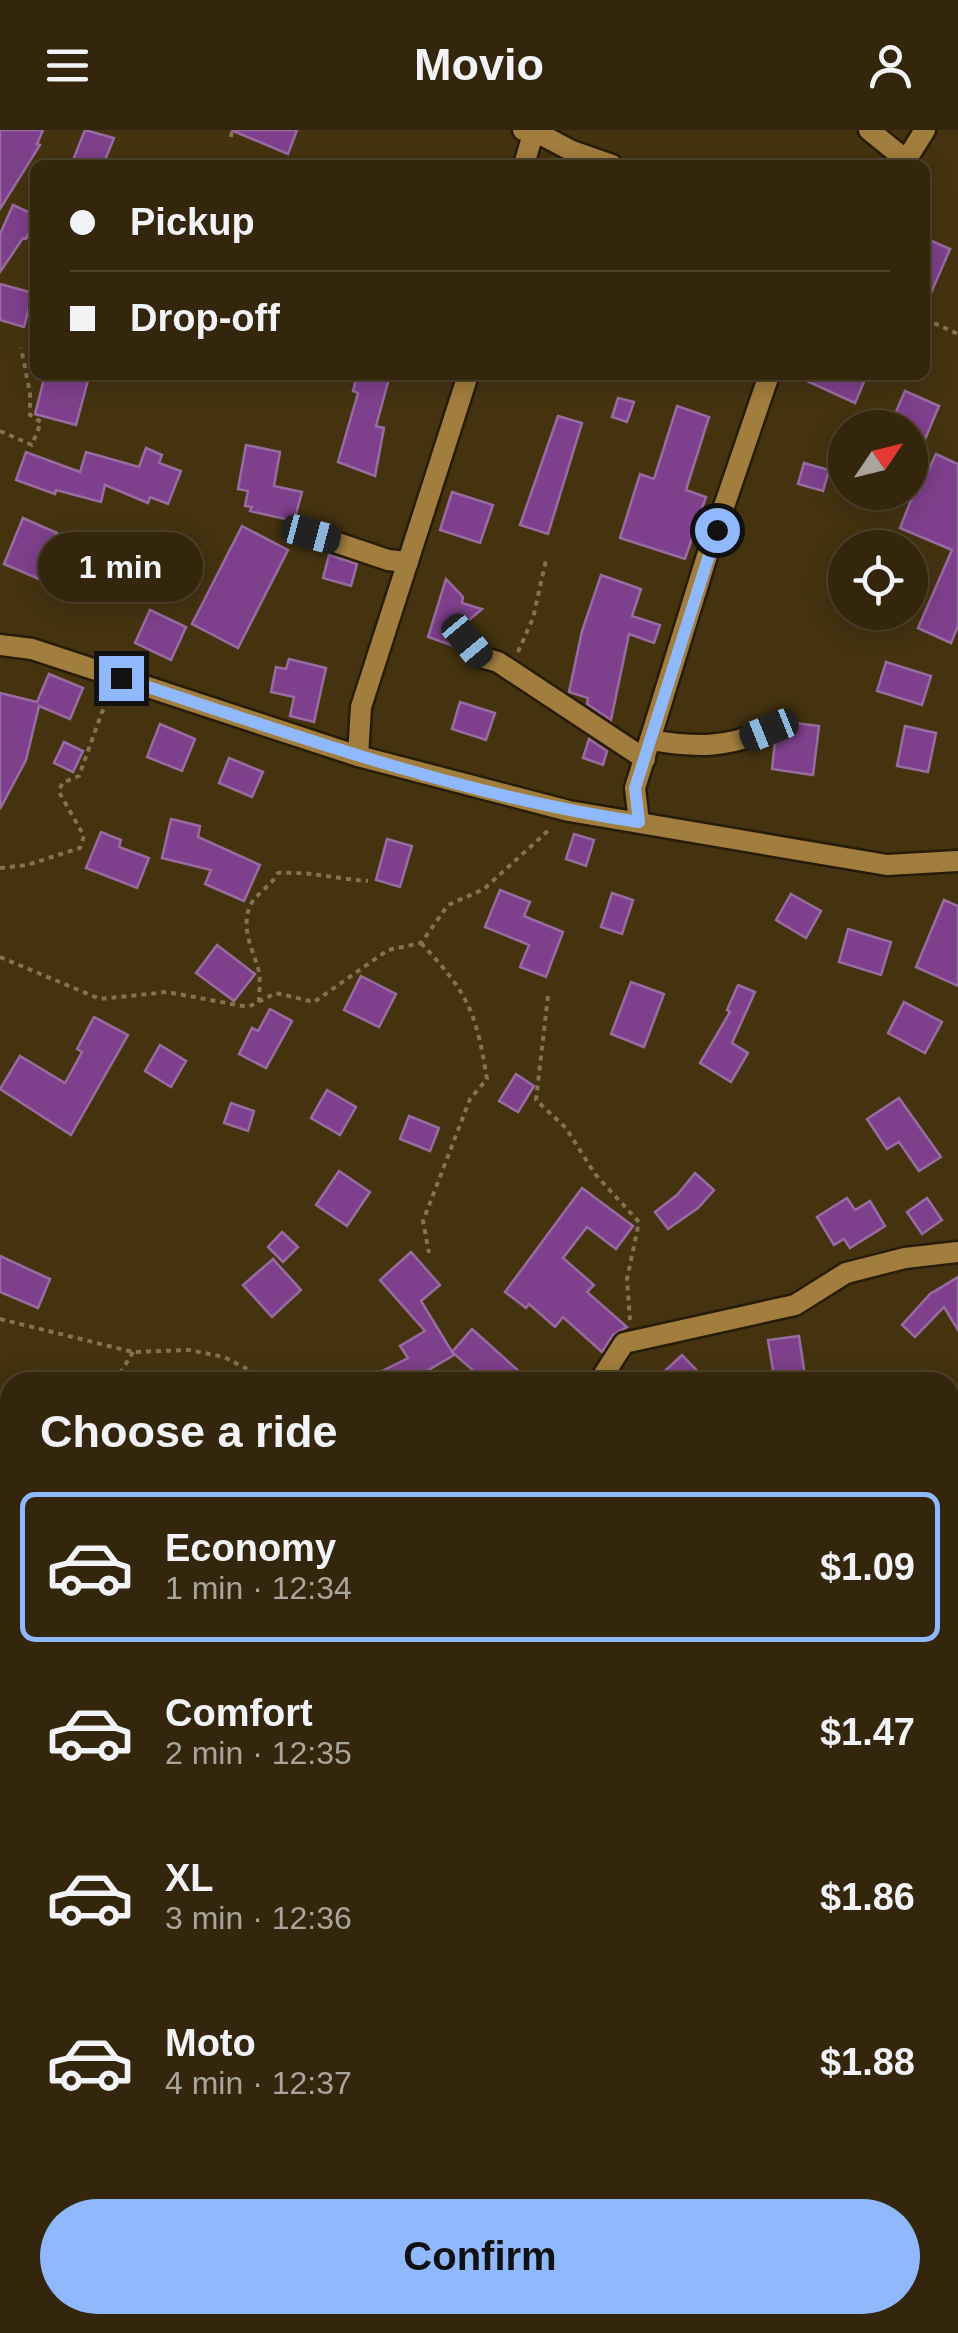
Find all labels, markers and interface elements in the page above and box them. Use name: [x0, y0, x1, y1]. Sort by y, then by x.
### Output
icon: menu: [40, 38, 95, 93]
icon: person: [863, 38, 918, 93]
text: Movio: [414, 39, 544, 90]
text: Pickup: [130, 201, 255, 243]
text: Drop-off: [130, 297, 280, 339]
north arrow: [828, 410, 928, 510]
map controls: [828, 410, 928, 630]
route start: [695, 508, 740, 553]
car: [278, 512, 344, 556]
button: locate: [828, 530, 928, 630]
callout: 1 min: [38, 533, 204, 603]
text: 1 min: [79, 549, 162, 585]
car: [436, 608, 498, 674]
route end: [99, 656, 144, 701]
car: [736, 705, 802, 755]
text: Choose a ride: [40, 1406, 338, 1457]
icon: car: [45, 1522, 135, 1612]
text: Economy: [165, 1527, 336, 1569]
text: $1.09: [820, 1546, 915, 1588]
text: 1 min · 12:34: [165, 1570, 352, 1606]
icon: car: [45, 1687, 135, 1777]
text: Comfort: [165, 1692, 313, 1734]
text: $1.47: [820, 1711, 915, 1753]
text: 2 min · 12:35: [165, 1735, 352, 1771]
icon: car: [45, 1852, 135, 1942]
text: XL: [165, 1857, 214, 1899]
text: $1.86: [820, 1876, 915, 1918]
text: 3 min · 12:36: [165, 1900, 352, 1936]
icon: car: [45, 2017, 135, 2107]
text: Moto: [165, 2022, 256, 2064]
text: $1.88: [820, 2041, 915, 2083]
text: 4 min · 12:37: [165, 2065, 352, 2101]
button: Confirm: [40, 2199, 920, 2314]

